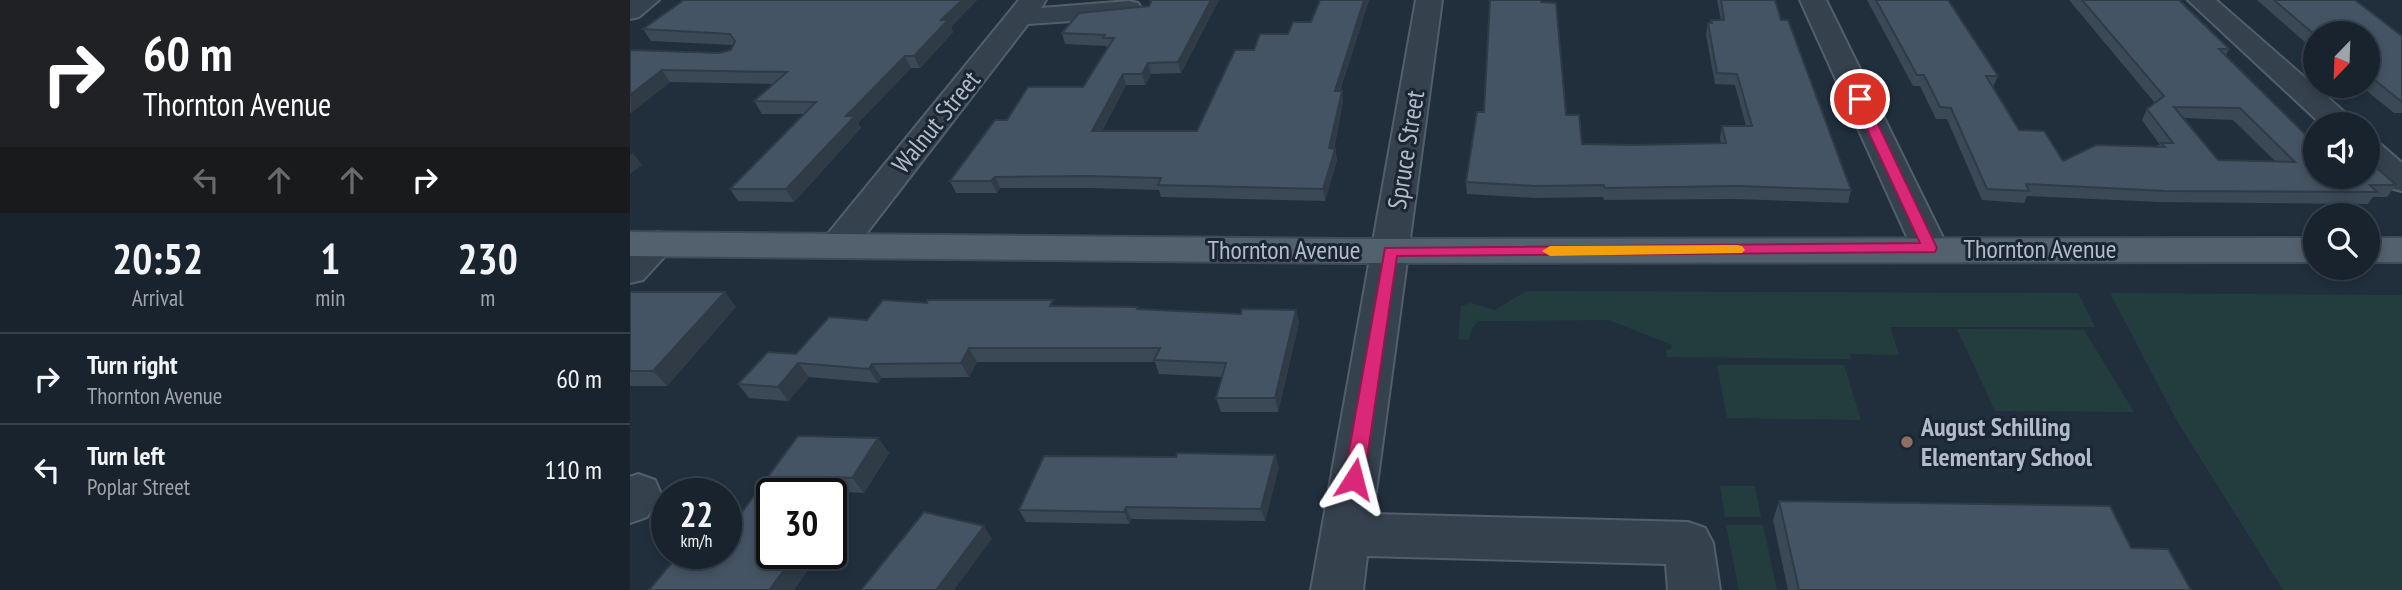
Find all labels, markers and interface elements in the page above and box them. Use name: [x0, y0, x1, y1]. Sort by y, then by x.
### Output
text: 60 m: [143, 21, 232, 85]
north arrow: [2303, 21, 2380, 98]
map controls: [2303, 21, 2380, 280]
icon: right: [28, 28, 119, 119]
street label: Walnut Street: [884, 64, 987, 180]
pin: [1830, 69, 1890, 129]
icon: arrive: [1841, 80, 1879, 118]
text: Thornton Avenue: [143, 83, 331, 125]
street label: Spruce Street: [1380, 88, 1431, 212]
button: sound: [2303, 112, 2380, 189]
icon: left: [187, 161, 225, 199]
icon: ahead: [260, 161, 298, 199]
icon: ahead: [333, 161, 371, 199]
icon: right: [406, 161, 444, 199]
button: search: [2303, 203, 2380, 280]
text: 20:52: [112, 231, 203, 286]
text: 1: [320, 231, 340, 286]
text: 230: [458, 231, 518, 286]
street label: Thornton Avenue: [1964, 232, 2116, 265]
street label: Thornton Avenue: [1208, 233, 1360, 266]
text: Arrival: [132, 283, 184, 312]
text: min: [315, 283, 345, 312]
text: m: [480, 283, 495, 312]
text: Turn right: [87, 348, 178, 381]
icon: right: [28, 360, 66, 398]
text: 60 m: [556, 362, 602, 395]
text: Thornton Avenue: [87, 381, 222, 410]
place label: August Schilling Elementary School: [1920, 410, 2093, 473]
marker: August Schilling Elementary School: [1899, 434, 1915, 450]
text: Turn left: [87, 439, 165, 472]
position arrow: [1317, 442, 1391, 516]
icon: left: [28, 451, 66, 489]
text: 110 m: [544, 453, 602, 486]
text: Poplar Street: [87, 472, 190, 501]
speed limit sign: 30: [756, 478, 847, 569]
text: 22: [680, 491, 713, 537]
text: km/h: [681, 529, 712, 552]

